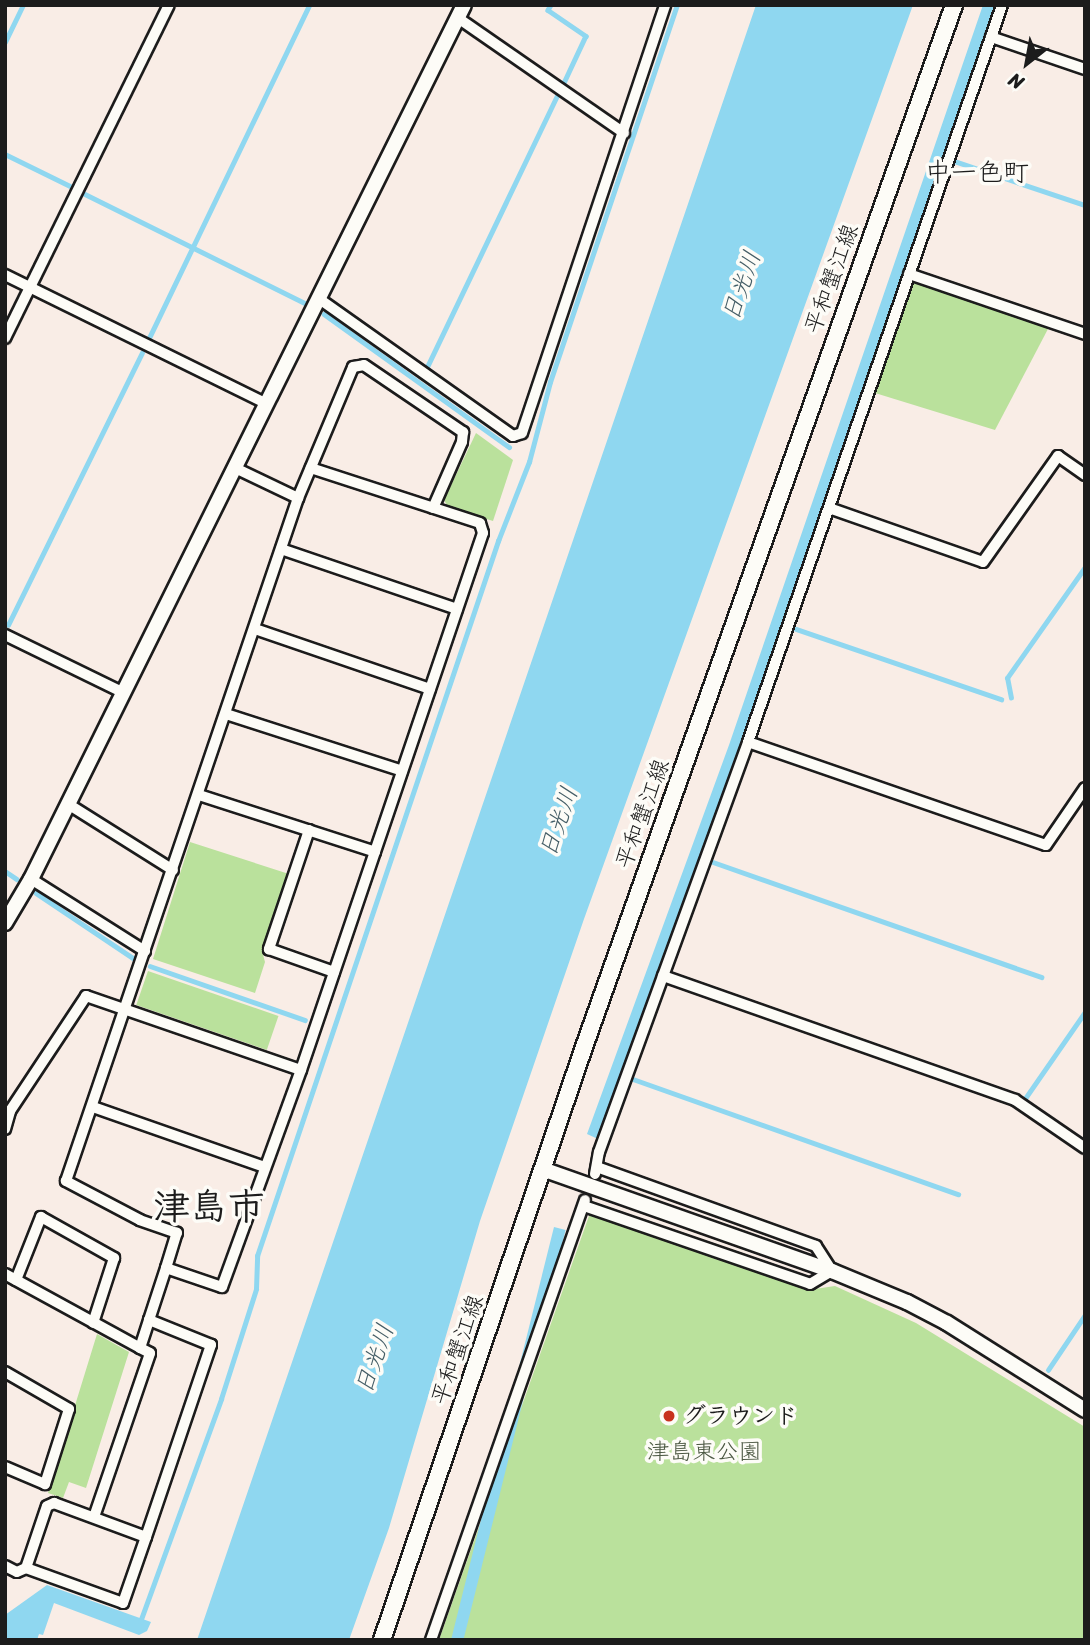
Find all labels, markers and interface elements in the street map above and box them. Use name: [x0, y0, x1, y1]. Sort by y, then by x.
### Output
north arrow: [992, 28, 1062, 98]
text: N: [1002, 64, 1030, 99]
district label: 中一色町: [925, 157, 1029, 189]
street label: 平和蟹江線: [799, 220, 865, 338]
water label: 日光川: [717, 247, 767, 325]
street label: 平和蟹江線: [610, 755, 676, 873]
water label: 日光川: [534, 783, 584, 861]
district label: 津島市: [154, 1185, 264, 1229]
street label: 平和蟹江線: [426, 1291, 490, 1409]
water label: 日光川: [350, 1320, 400, 1398]
place label: グラウンド: [683, 1402, 798, 1430]
marker: グラウンド: [661, 1408, 677, 1424]
park label: 津島東公園: [647, 1438, 761, 1466]

